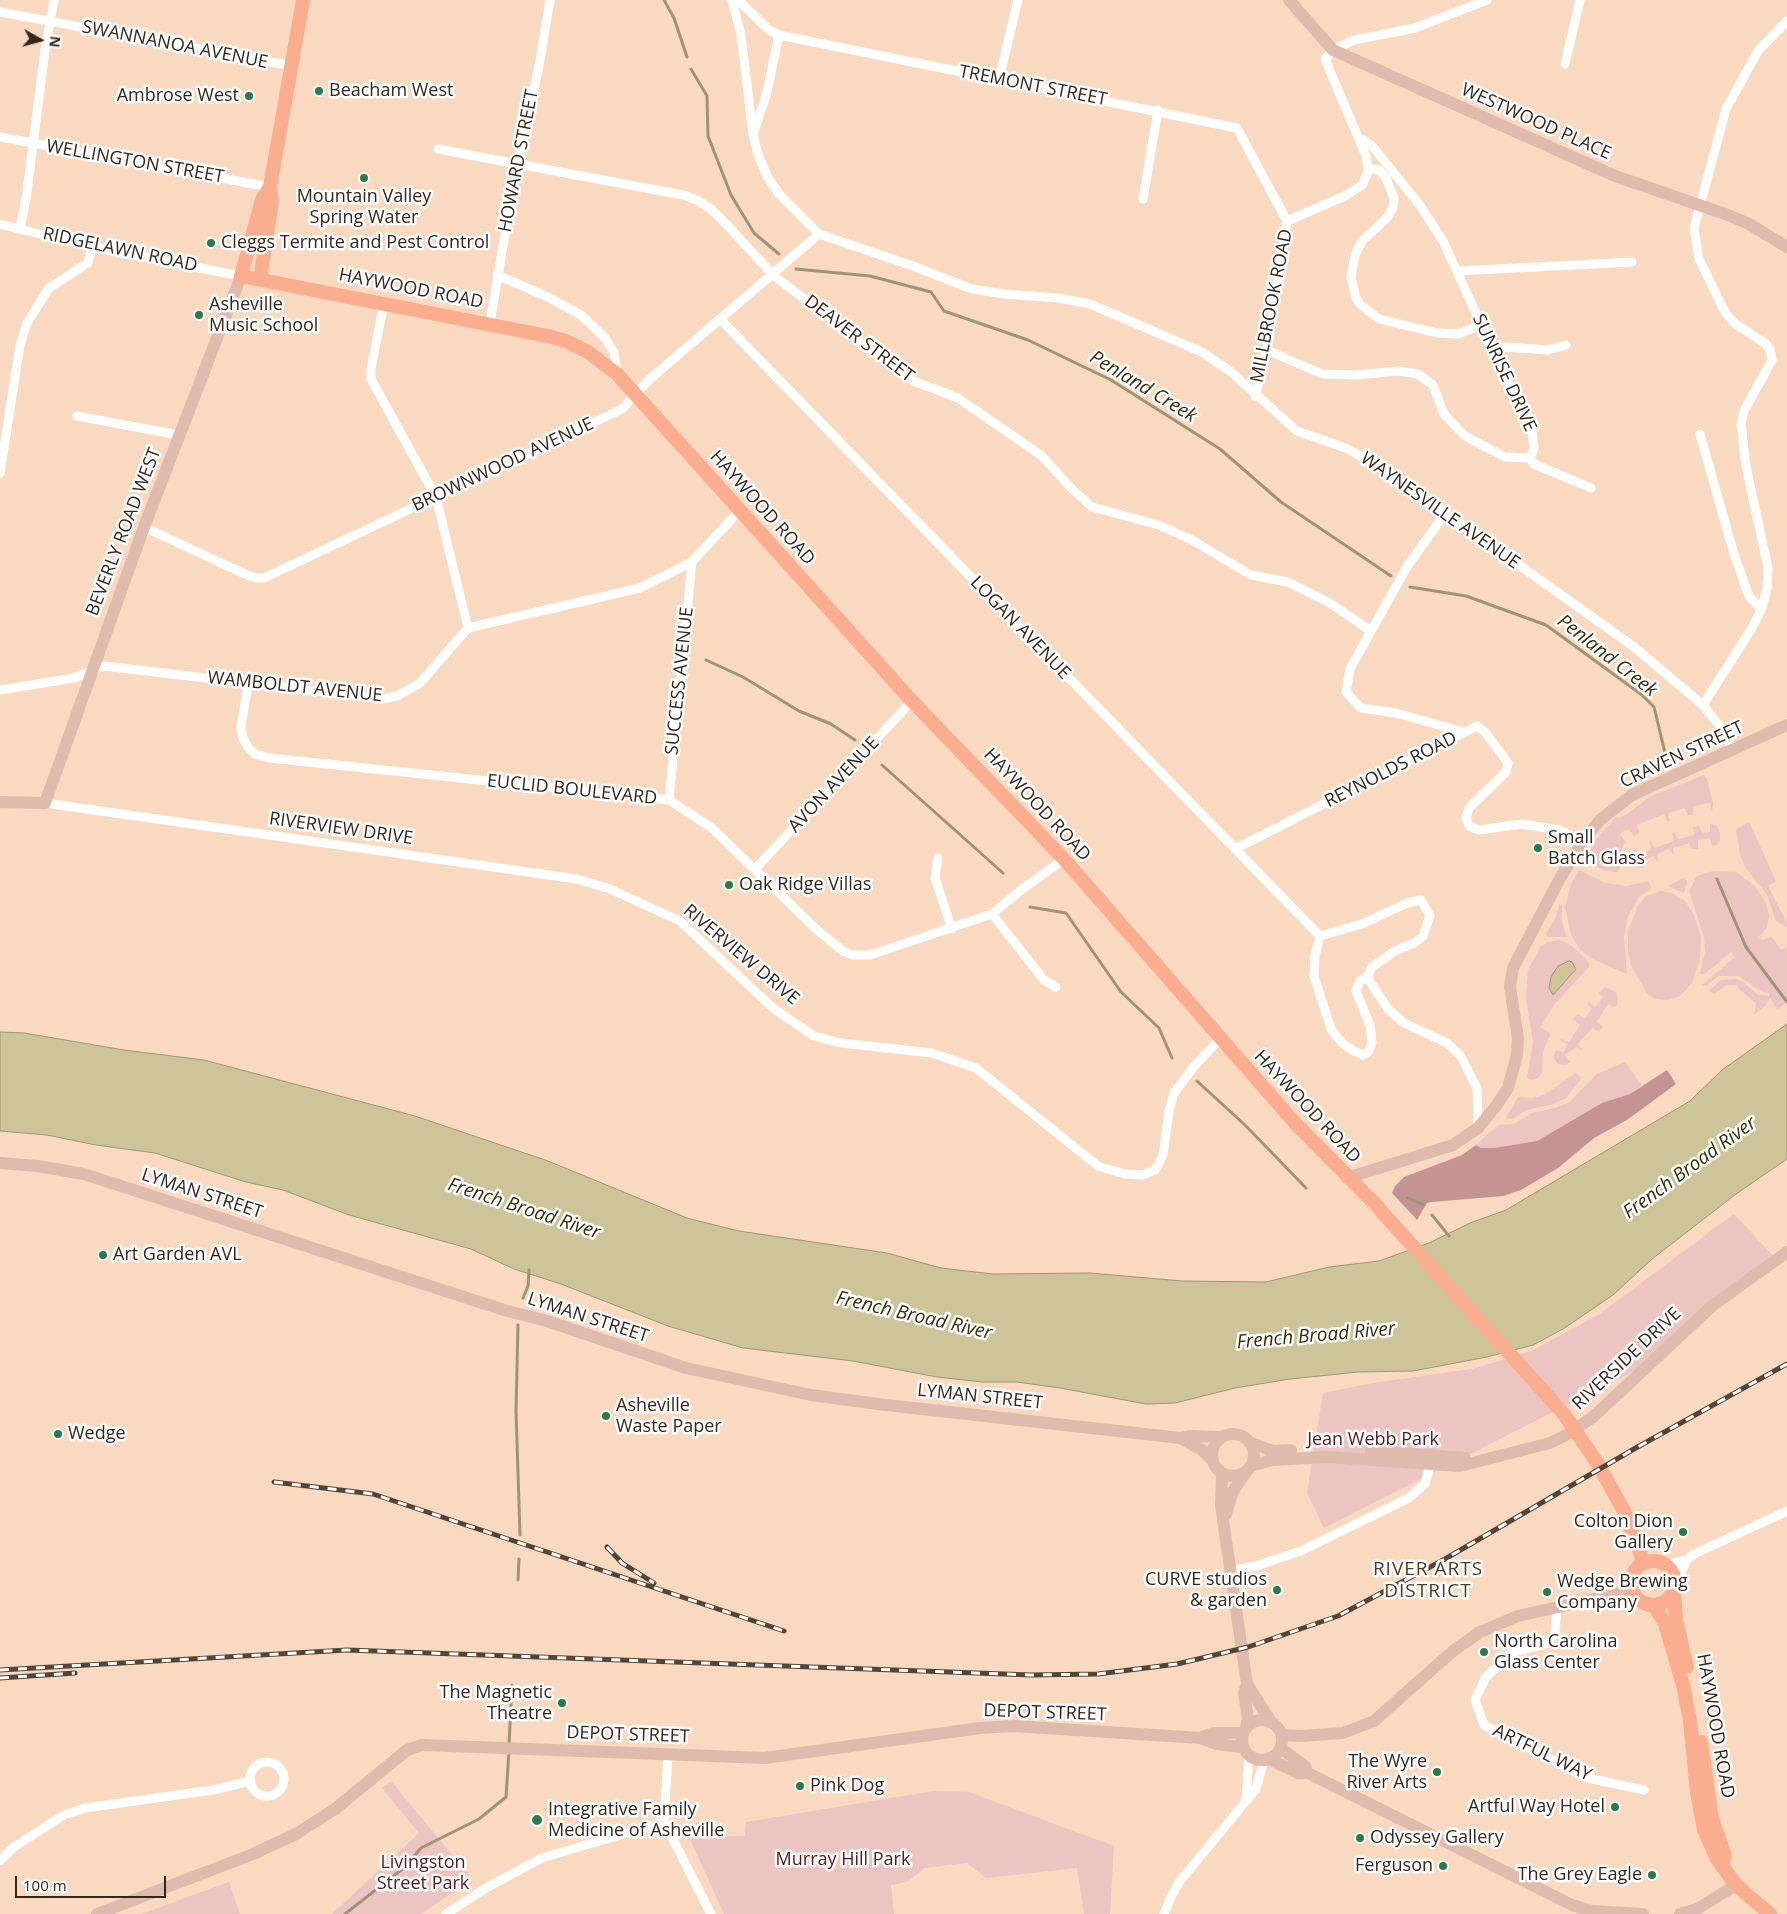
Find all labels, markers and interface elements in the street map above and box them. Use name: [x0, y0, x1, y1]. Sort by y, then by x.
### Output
north arrow: [15, 15, 65, 65]
street label: SWANNANOA AVENUE: [80, 16, 270, 74]
text: N: [45, 35, 66, 49]
street label: TREMONT STREET: [957, 61, 1109, 111]
street label: WESTWOOD PLACE: [1458, 79, 1614, 165]
place label: Beacham West: [329, 80, 453, 102]
place label: Ambrose West: [117, 85, 239, 107]
marker: Beacham West: [313, 85, 325, 97]
street label: HOWARD STREET: [495, 88, 543, 234]
marker: Ambrose West: [243, 90, 255, 102]
street label: WELLINGTON STREET: [44, 136, 226, 188]
marker: Mountain Valley Spring Water: [358, 172, 370, 184]
place label: Mountain Valley Spring Water: [297, 186, 431, 228]
street label: RIDGELAWN ROAD: [41, 223, 199, 277]
street label: MILLBROOK ROAD: [1247, 227, 1297, 385]
place label: Cleggs Termite and Pest Control: [221, 232, 489, 254]
marker: Cleggs Termite and Pest Control: [205, 237, 217, 249]
street label: HAYWOOD ROAD: [337, 264, 485, 314]
street label: DEAVER STREET: [800, 291, 918, 387]
place label: Asheville Music School: [209, 294, 318, 336]
marker: Asheville Music School: [193, 309, 205, 321]
street label: SUNRISE DRIVE: [1467, 311, 1541, 435]
water label: Penland Creek: [1086, 346, 1200, 428]
street label: BROWNWOOD AVENUE: [409, 413, 597, 517]
street label: BEVERLY ROAD WEST: [82, 445, 166, 619]
street label: HAYWOOD ROAD: [705, 446, 819, 570]
street label: WAYNESVILLE AVENUE: [1356, 448, 1524, 574]
street label: LOGAN AVENUE: [965, 572, 1075, 684]
street label: SUCCESS AVENUE: [661, 606, 699, 756]
water label: Penland Creek: [1553, 610, 1661, 702]
street label: WAMBOLDT AVENUE: [207, 667, 383, 707]
street label: CRAVEN STREET: [1617, 717, 1747, 793]
street label: REYNOLDS ROAD: [1321, 727, 1461, 813]
street label: AVON AVENUE: [784, 733, 884, 837]
street label: HAYWOOD ROAD: [979, 744, 1095, 866]
street label: EUCLID BOULEVARD: [486, 770, 658, 810]
street label: RIVERVIEW DRIVE: [268, 808, 414, 850]
place label: Small Batch Glass: [1548, 827, 1645, 870]
marker: Small Batch Glass: [1532, 842, 1544, 854]
place label: Oak Ridge Villas: [739, 874, 871, 896]
marker: Oak Ridge Villas: [723, 879, 735, 891]
street label: RIVERVIEW DRIVE: [679, 900, 803, 1010]
street label: HAYWOOD ROAD: [1249, 1046, 1365, 1168]
water label: French Broad River: [1619, 1112, 1761, 1224]
street label: LYMAN STREET: [139, 1164, 265, 1224]
water label: French Broad River: [445, 1174, 603, 1244]
place label: Art Garden AVL: [113, 1244, 242, 1266]
marker: Art Garden AVL: [97, 1249, 109, 1261]
water label: French Broad River: [834, 1287, 994, 1345]
street label: LYMAN STREET: [525, 1288, 651, 1348]
street label: RIVERSIDE DRIVE: [1568, 1303, 1686, 1415]
water label: French Broad River: [1236, 1318, 1396, 1354]
street label: LYMAN STREET: [916, 1380, 1044, 1414]
place label: Asheville Waste Paper: [616, 1395, 722, 1438]
marker: Asheville Waste Paper: [600, 1410, 612, 1422]
place label: Wedge: [68, 1423, 126, 1445]
marker: Wedge: [52, 1428, 64, 1440]
park label: Jean Webb Park: [1307, 1429, 1439, 1451]
place label: Colton Dion Gallery: [1574, 1511, 1673, 1554]
marker: Colton Dion Gallery: [1677, 1526, 1689, 1538]
district label: RIVER ARTS DISTRICT: [1372, 1559, 1484, 1603]
place label: CURVE studios & garden: [1145, 1569, 1267, 1612]
place label: Wedge Brewing Company: [1557, 1571, 1688, 1614]
marker: CURVE studios & garden: [1271, 1584, 1283, 1596]
marker: Wedge Brewing Company: [1541, 1586, 1553, 1598]
place label: North Carolina Glass Center: [1494, 1631, 1618, 1674]
marker: North Carolina Glass Center: [1478, 1646, 1490, 1658]
street label: HAYWOOD ROAD: [1692, 1652, 1738, 1800]
place label: The Magnetic Theatre: [440, 1682, 552, 1725]
marker: The Magnetic Theatre: [556, 1697, 568, 1709]
street label: DEPOT STREET: [983, 1700, 1107, 1726]
street label: ARTFUL WAY: [1489, 1720, 1595, 1786]
street label: DEPOT STREET: [566, 1722, 690, 1748]
place label: The Wyre River Arts: [1346, 1751, 1427, 1794]
marker: The Wyre River Arts: [1431, 1766, 1443, 1778]
place label: Pink Dog: [810, 1775, 884, 1797]
marker: Pink Dog: [794, 1780, 806, 1792]
place label: Artful Way Hotel: [1468, 1796, 1605, 1818]
place label: Integrative Family Medicine of Asheville: [548, 1799, 724, 1842]
marker: Artful Way Hotel: [1609, 1801, 1621, 1813]
marker: Integrative Family Medicine of Asheville: [530, 1813, 544, 1827]
place label: Odyssey Gallery: [1370, 1827, 1504, 1849]
marker: Odyssey Gallery: [1354, 1832, 1366, 1844]
park label: Murray Hill Park: [776, 1849, 910, 1871]
park label: Livingston Street Park: [377, 1852, 469, 1895]
place label: Ferguson: [1355, 1855, 1433, 1877]
marker: Ferguson: [1437, 1860, 1449, 1872]
place label: The Grey Eagle: [1518, 1864, 1642, 1886]
scale bar: [18, 1866, 169, 1898]
marker: The Grey Eagle: [1646, 1869, 1658, 1881]
text: 100 m: [23, 1875, 67, 1895]

